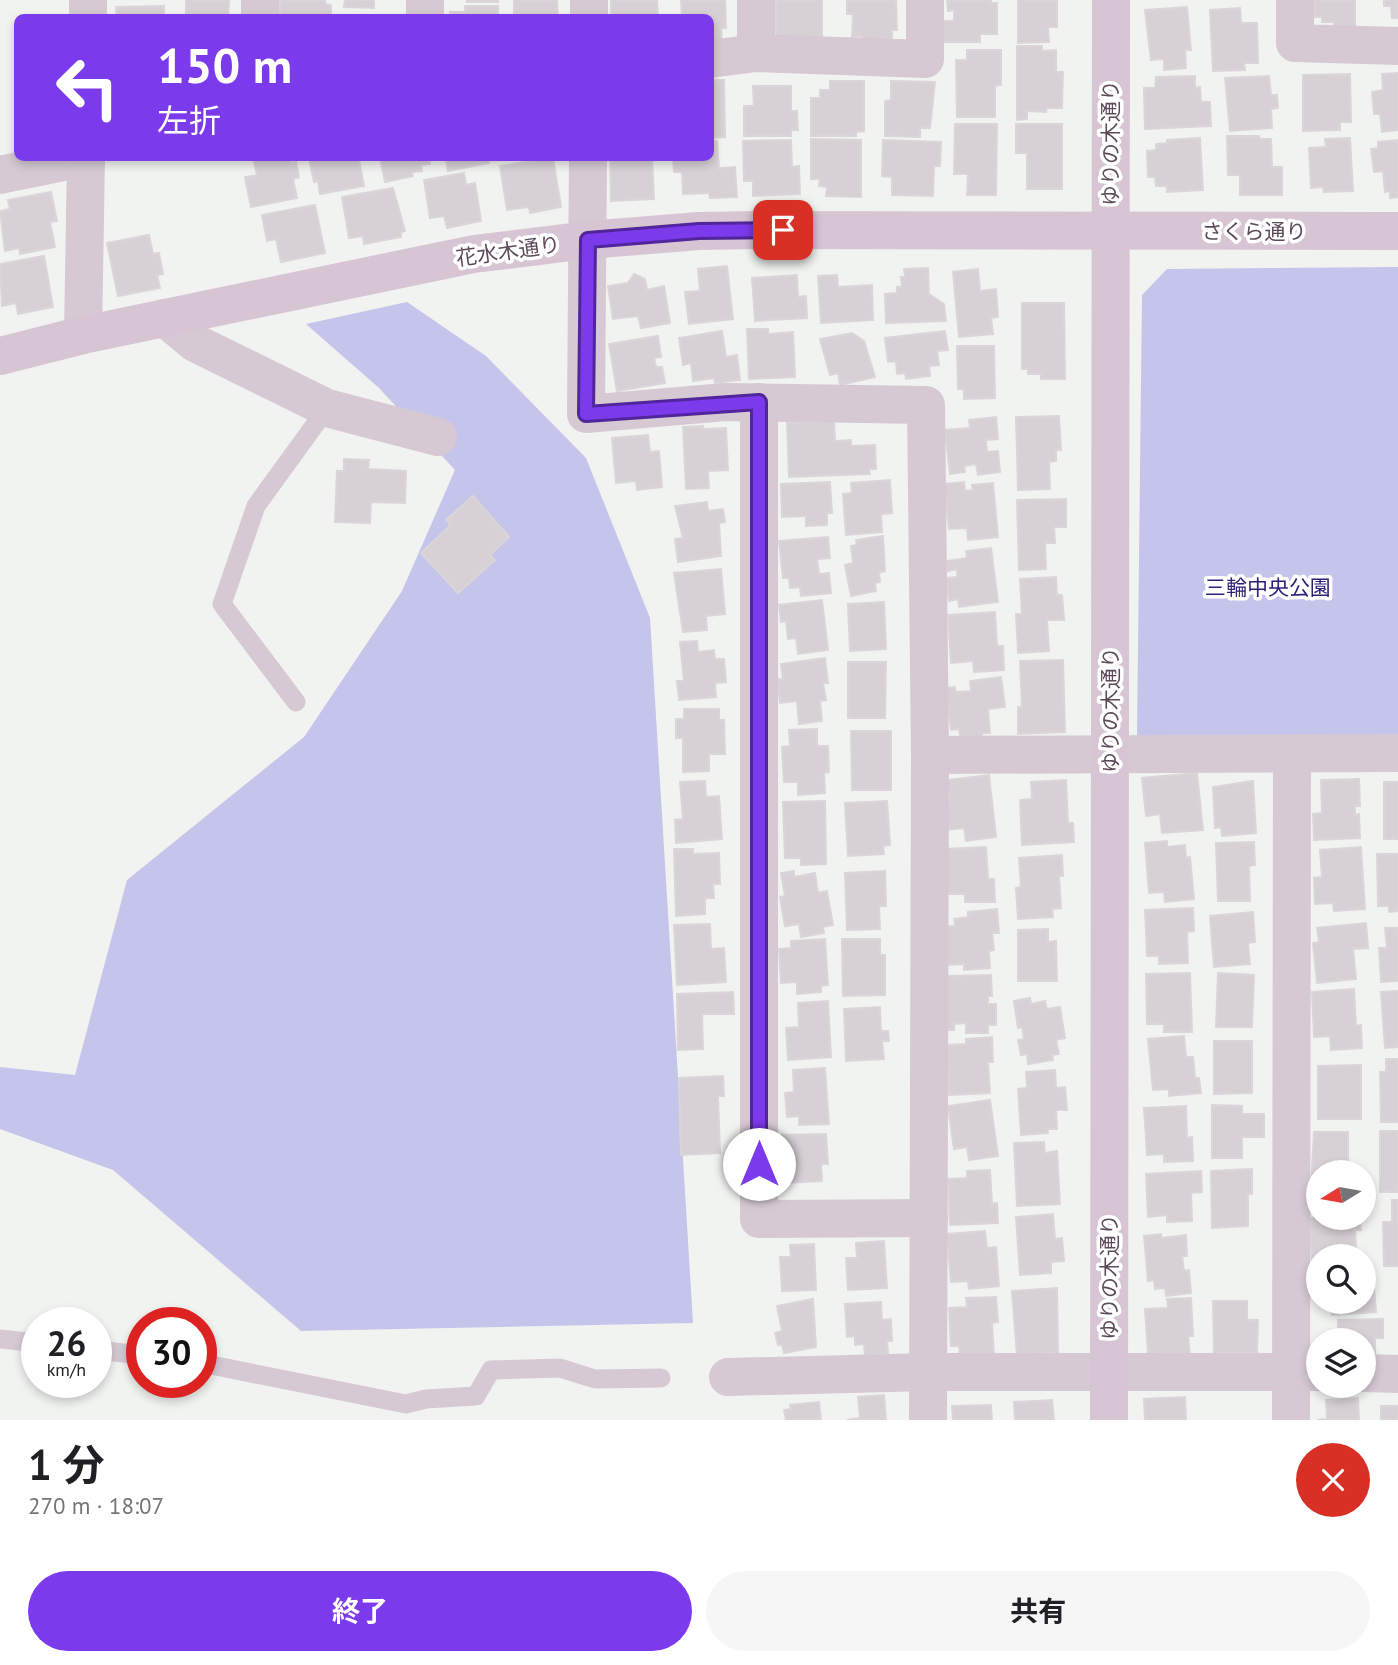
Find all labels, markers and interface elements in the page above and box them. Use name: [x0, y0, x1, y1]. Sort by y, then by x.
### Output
text: 150 m: [157, 33, 292, 97]
icon: left: [42, 42, 133, 133]
street label: ゆりの木通り: [1097, 80, 1124, 206]
text: 左折: [157, 99, 221, 141]
pin: [753, 200, 813, 260]
icon: arrive: [764, 211, 802, 249]
street label: さくら通り: [1202, 218, 1307, 245]
street label: 花水木通り: [454, 230, 562, 272]
park label: 三輪中央公園: [1205, 574, 1331, 601]
street label: ゆりの木通り: [1097, 647, 1124, 773]
position arrow: [722, 1127, 796, 1201]
north arrow: [1306, 1160, 1376, 1230]
map controls: [1306, 1160, 1376, 1398]
street label: ゆりの木通り: [1096, 1214, 1123, 1340]
button: search: [1306, 1244, 1376, 1314]
speed limit sign: 30: [126, 1307, 217, 1398]
text: 26: [47, 1320, 86, 1366]
button: layers: [1306, 1328, 1376, 1398]
text: km/h: [47, 1358, 86, 1381]
text: 1 分: [28, 1437, 104, 1492]
button: close: [1296, 1443, 1370, 1517]
text: 270 m · 18:07: [28, 1491, 164, 1520]
button: 終了: [28, 1571, 692, 1651]
button: 共有: [706, 1571, 1370, 1651]

